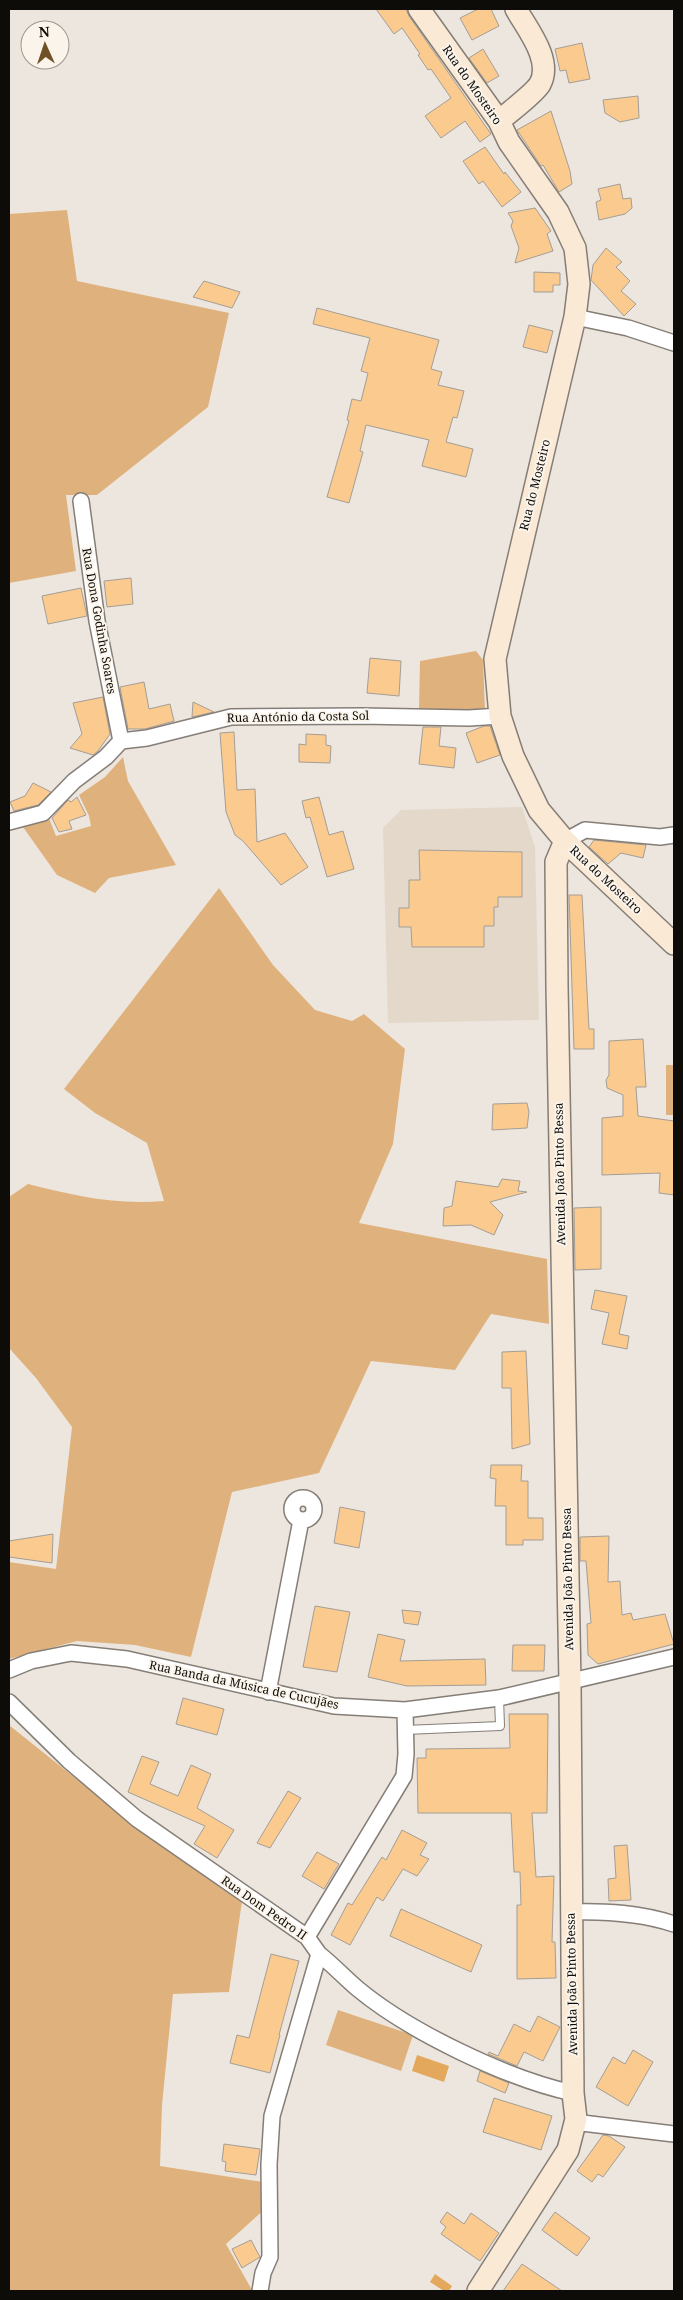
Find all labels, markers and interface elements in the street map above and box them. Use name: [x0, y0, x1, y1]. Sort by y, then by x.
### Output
north arrow: [20, 20, 70, 70]
text: N: [38, 22, 50, 41]
street label: Rua do Mosteiro: [439, 42, 506, 128]
street label: Rua do Mosteiro: [515, 437, 554, 532]
street label: Rua Dona Godinha Soares: [78, 546, 121, 695]
street label: Rua António da Costa Sol: [227, 707, 370, 726]
street label: Rua do Mosteiro: [566, 842, 646, 918]
street label: Avenida João Pinto Bessa: [550, 1102, 569, 1246]
street label: Avenida João Pinto Bessa: [558, 1507, 577, 1651]
street label: Rua Banda da Música de Cucujães: [148, 1656, 341, 1713]
street label: Rua Dom Pedro II: [218, 1872, 311, 1944]
street label: Avenida João Pinto Bessa: [562, 1912, 581, 2056]

